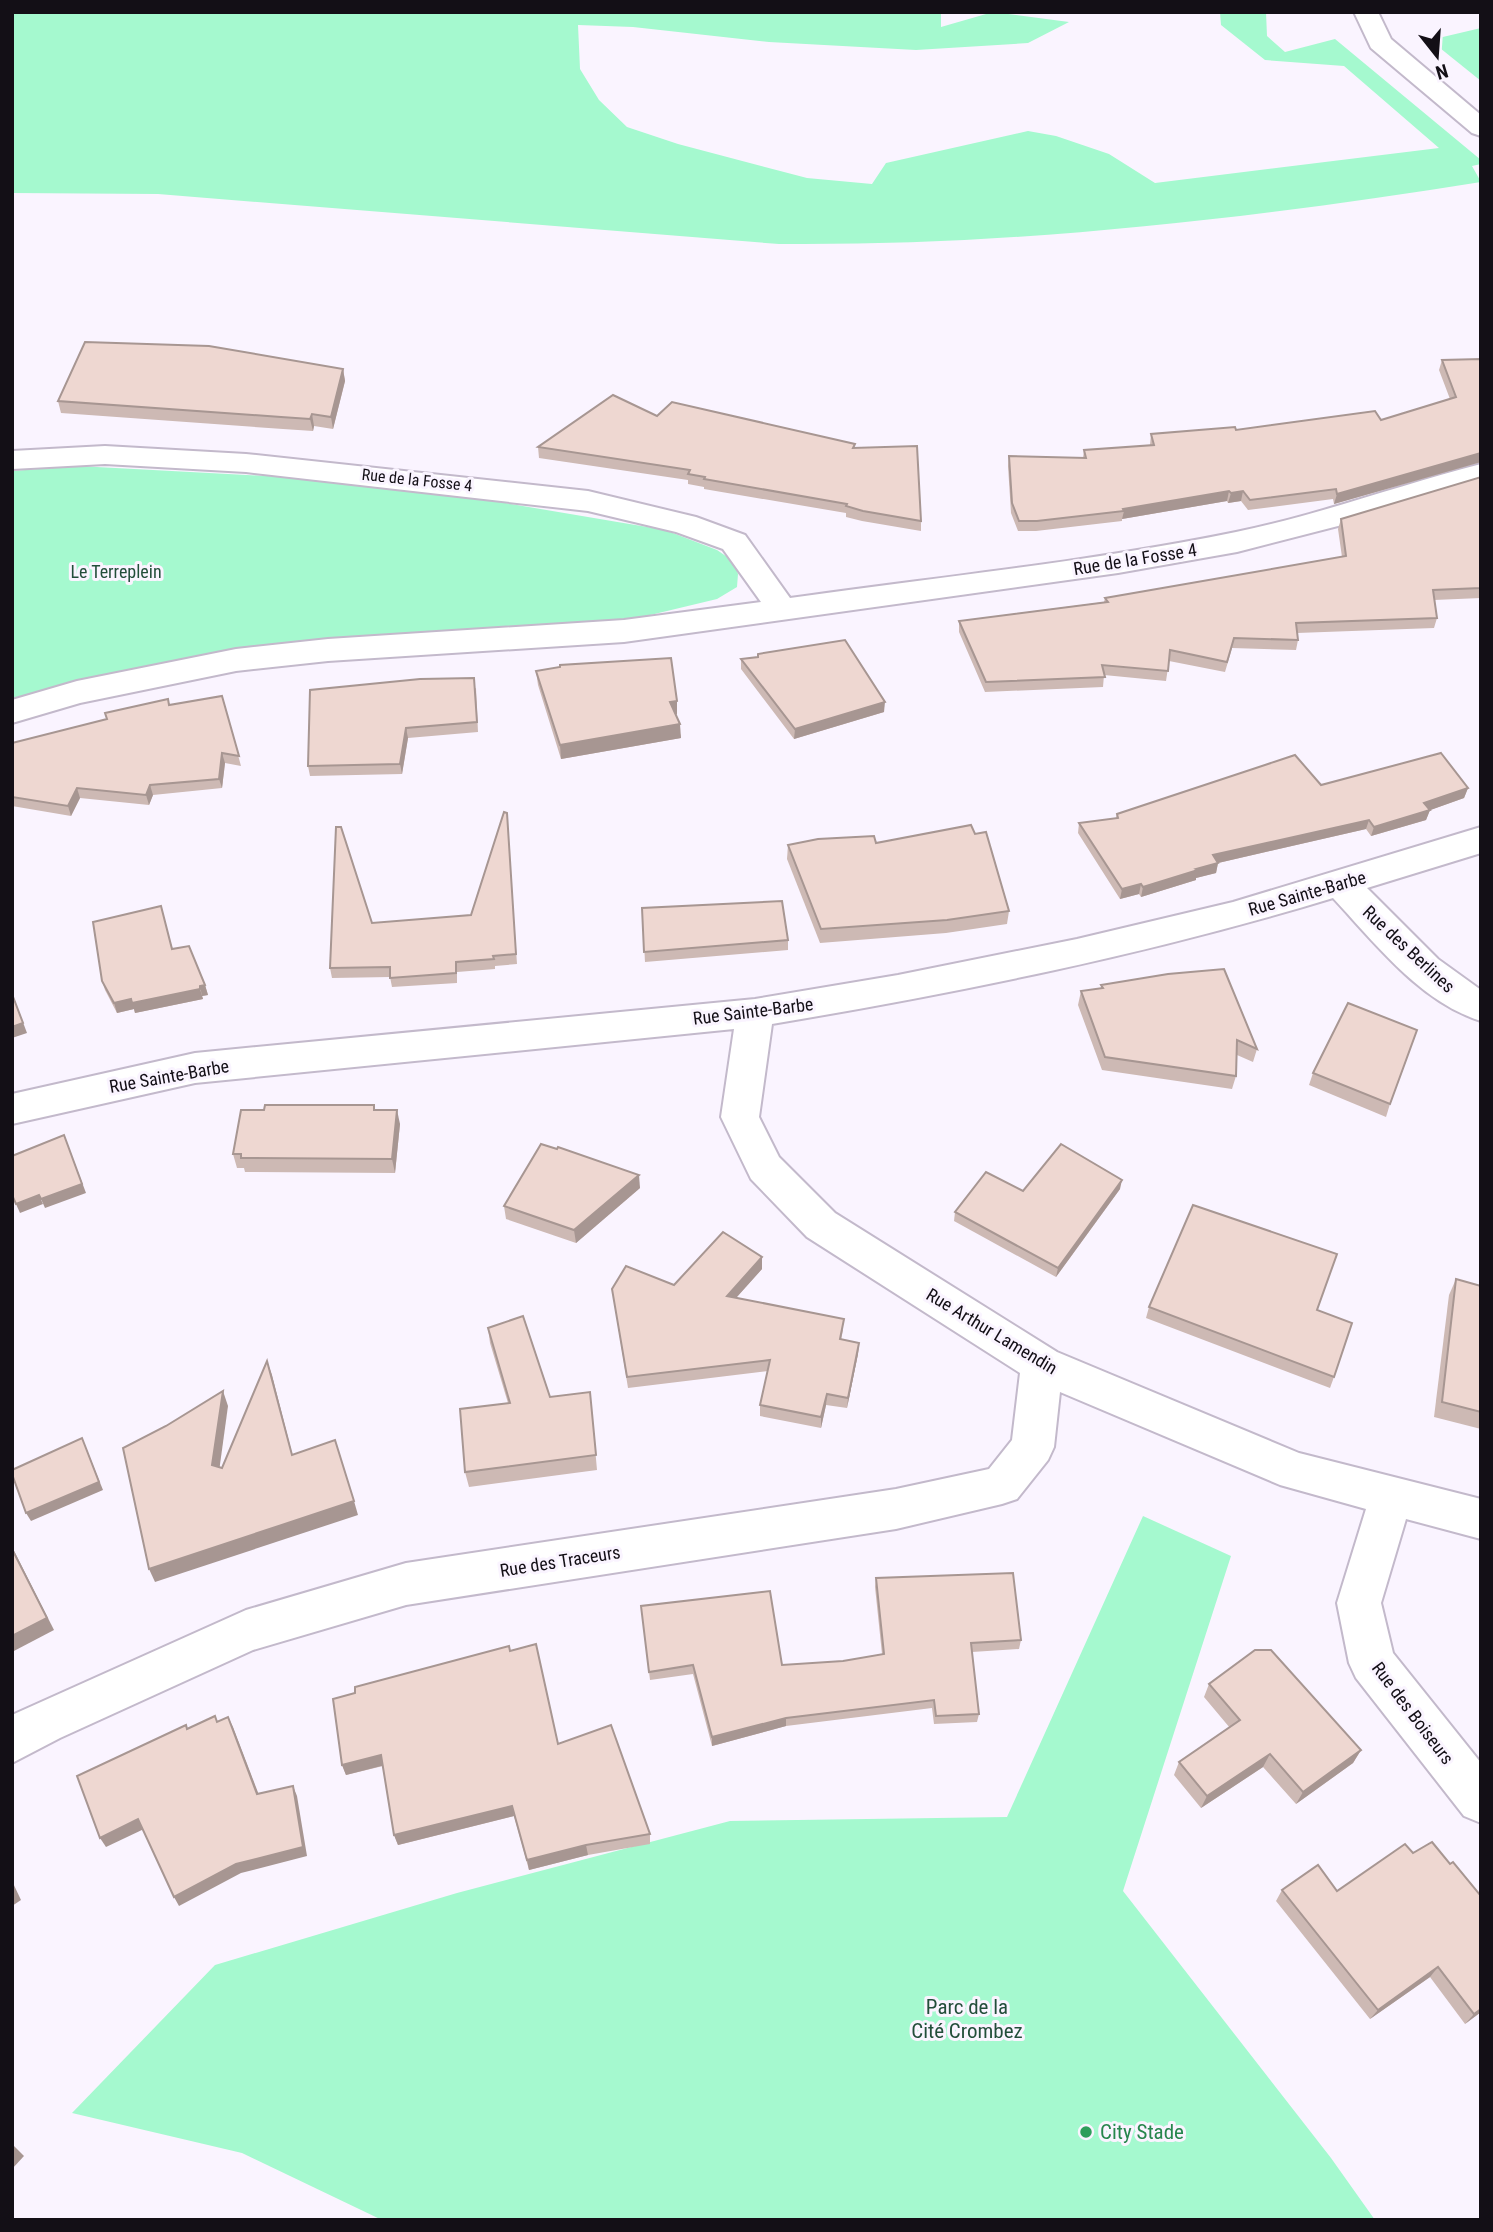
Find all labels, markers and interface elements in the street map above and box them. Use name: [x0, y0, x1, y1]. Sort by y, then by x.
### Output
north arrow: [1402, 21, 1472, 91]
text: N: [1433, 59, 1451, 84]
street label: Rue de la Fosse 4: [361, 465, 473, 495]
street label: Rue de la Fosse 4: [1072, 539, 1198, 579]
park label: Le Terreplein: [70, 561, 162, 582]
street label: Rue Sainte-Barbe: [1246, 866, 1368, 920]
street label: Rue des Berlines: [1359, 901, 1459, 997]
street label: Rue Sainte-Barbe: [692, 993, 814, 1029]
street label: Rue Sainte-Barbe: [108, 1055, 230, 1097]
street label: Rue Arthur Lamendin: [923, 1284, 1061, 1378]
street label: Rue des Traceurs: [498, 1541, 622, 1581]
street label: Rue des Boiseurs: [1368, 1658, 1458, 1768]
park label: Parc de la Cité Crombez: [911, 1995, 1023, 2043]
place label: City Stade: [1100, 2120, 1184, 2144]
marker: City Stade: [1078, 2124, 1094, 2140]

